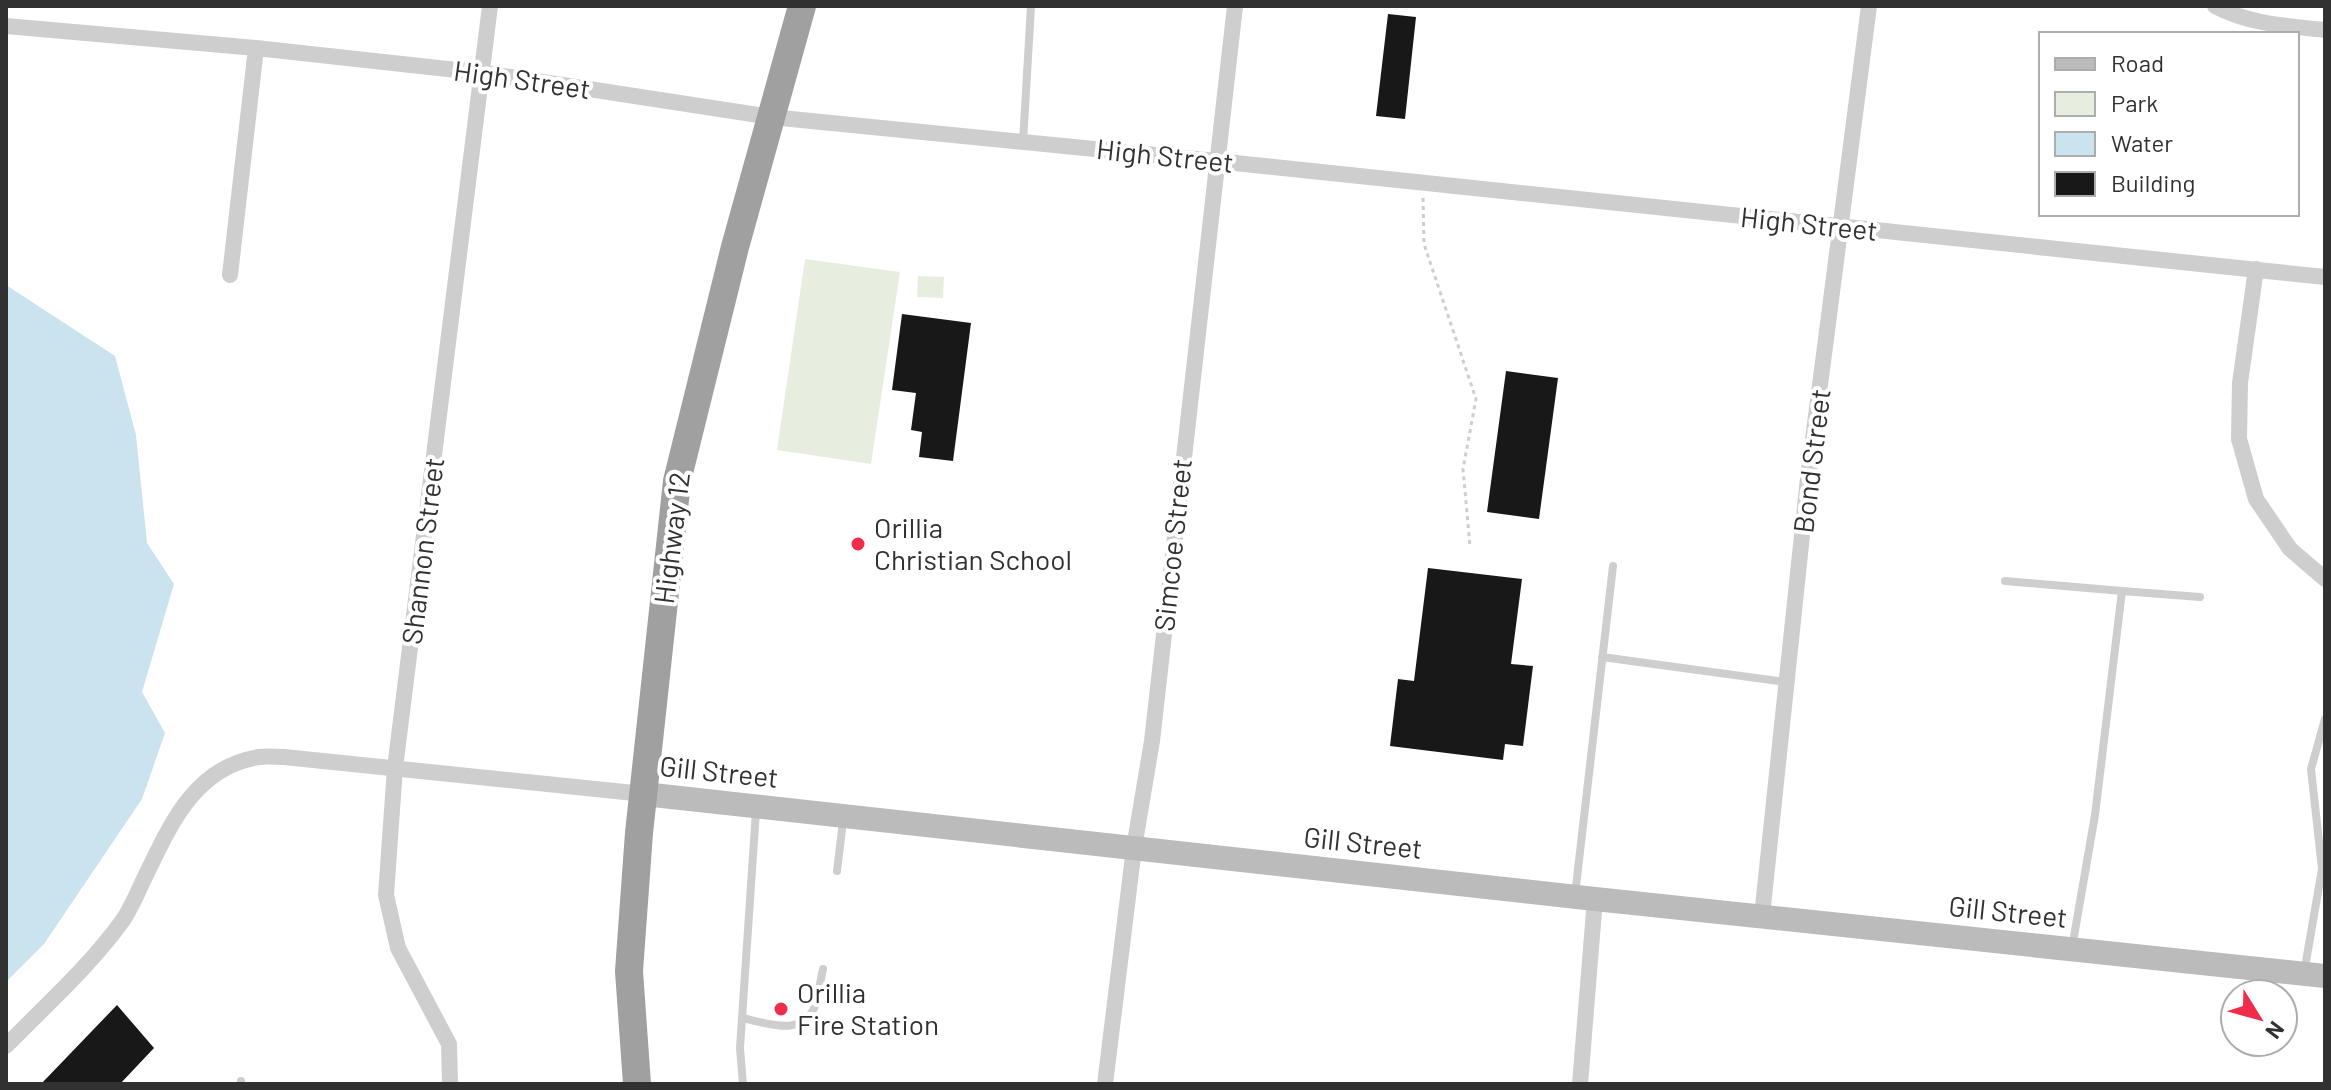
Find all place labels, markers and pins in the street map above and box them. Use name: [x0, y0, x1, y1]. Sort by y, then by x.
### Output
place label: Orillia Christian School: [874, 510, 1072, 576]
marker: Orillia Christian School: [849, 535, 867, 553]
place label: Orillia Fire Station: [797, 975, 939, 1041]
marker: Orillia Fire Station: [772, 1000, 790, 1018]

